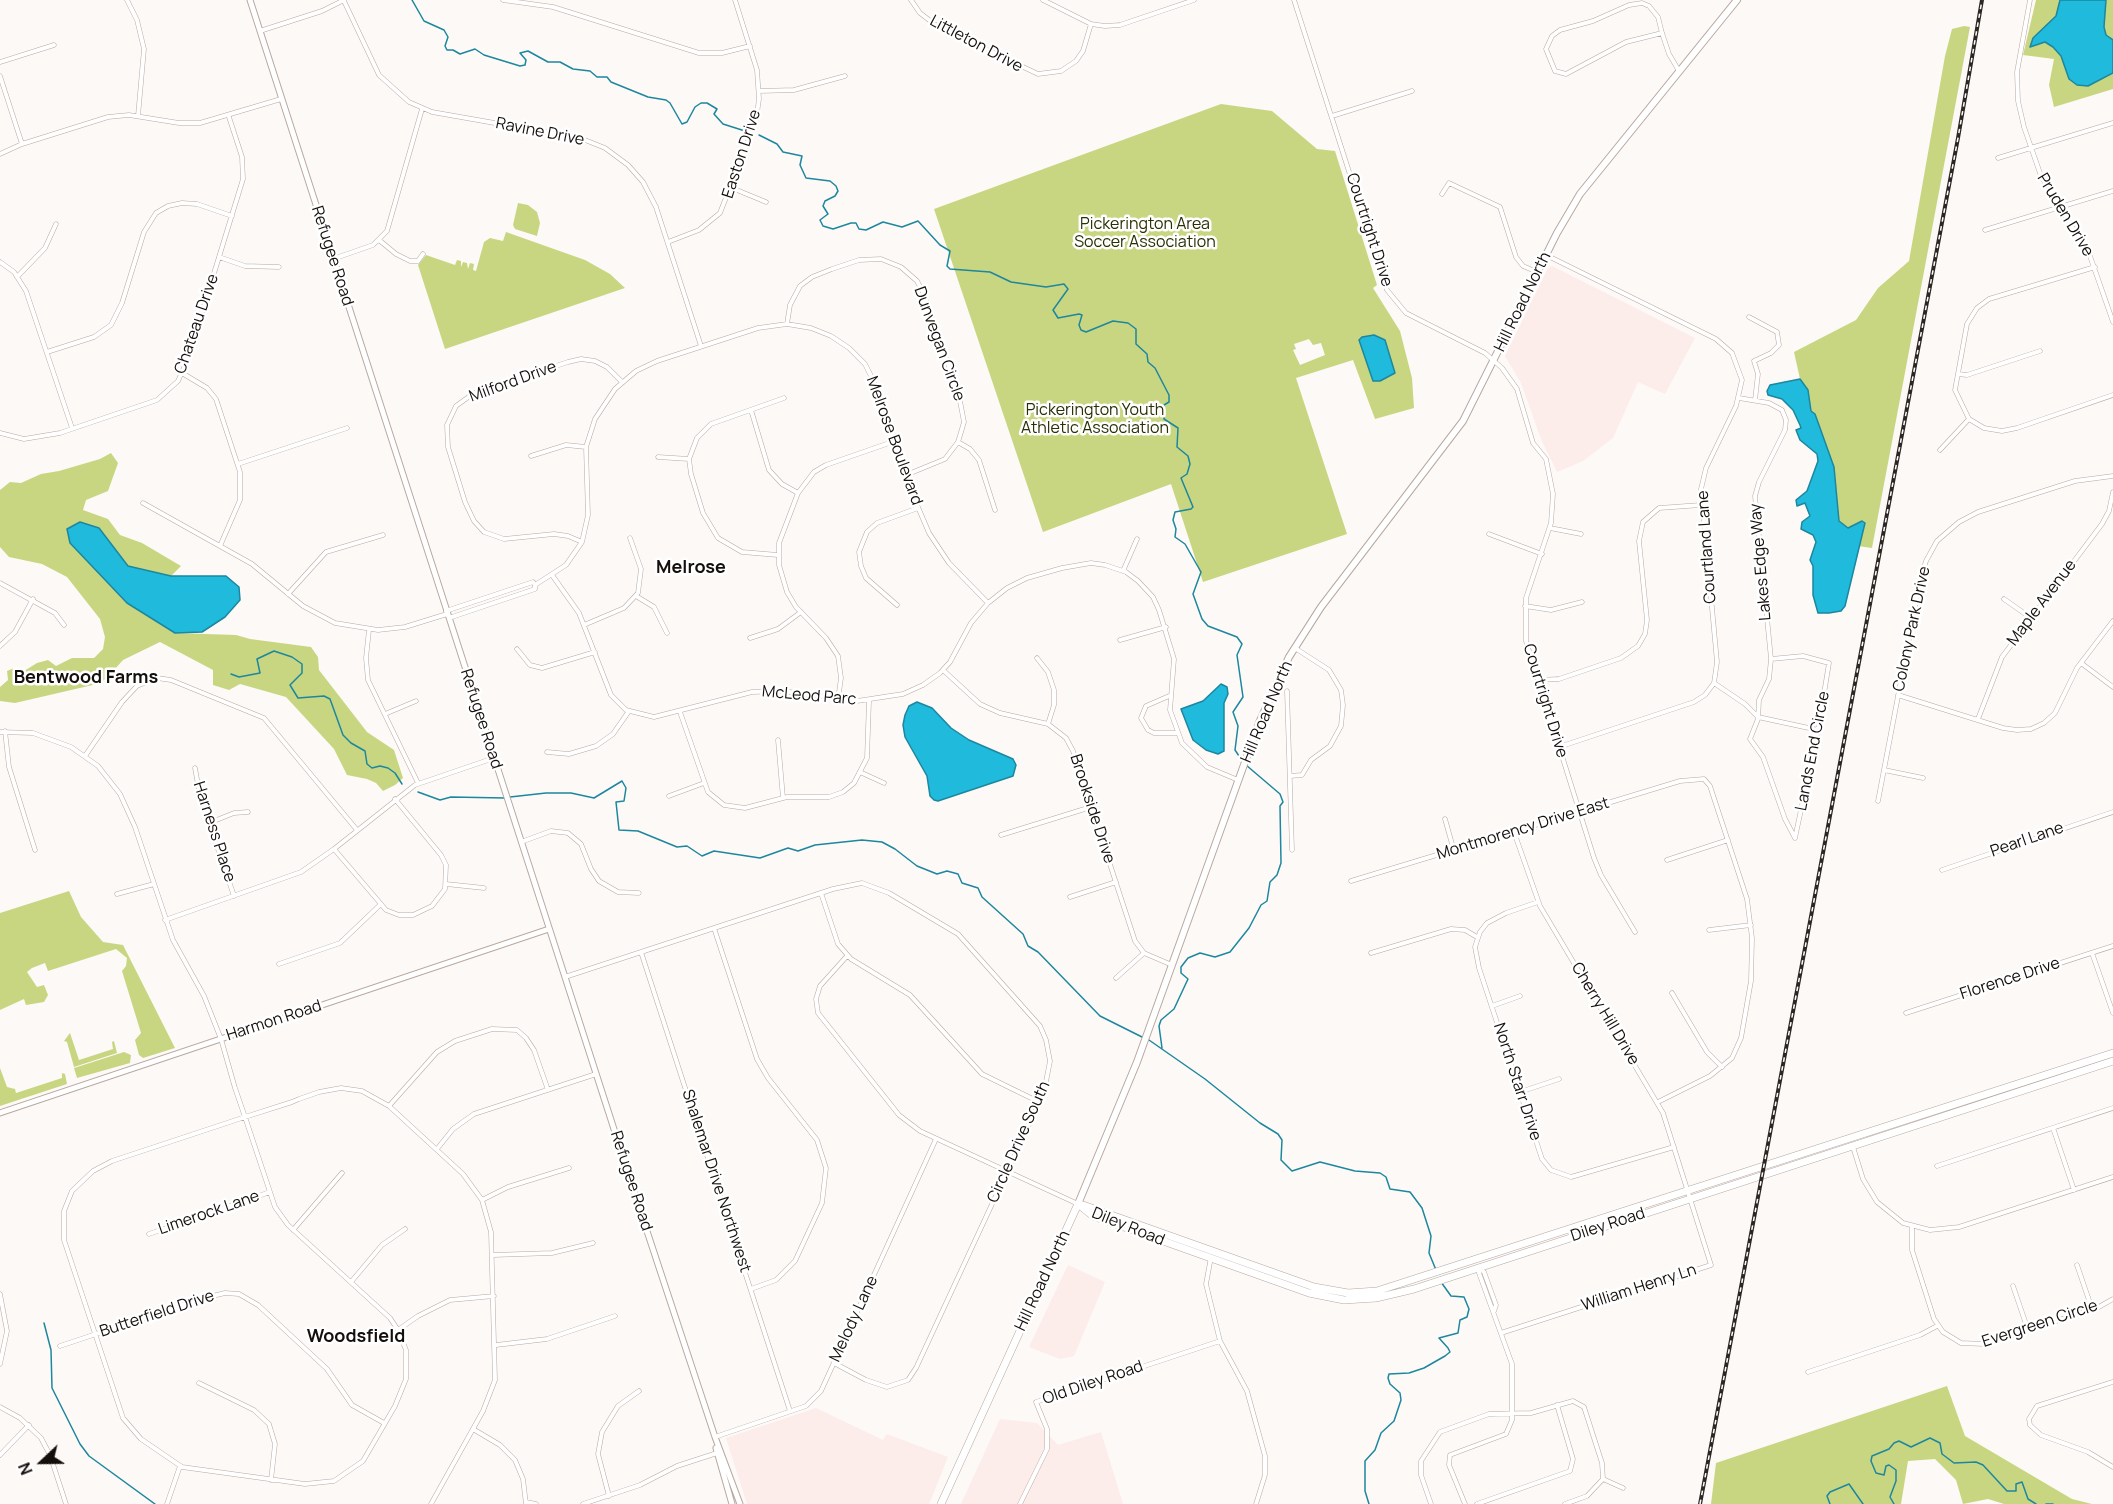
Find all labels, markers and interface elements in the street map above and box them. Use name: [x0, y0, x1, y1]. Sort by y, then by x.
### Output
street label: Littleton Drive: [926, 11, 1026, 77]
street label: Easton Drive: [719, 107, 765, 201]
street label: Ravine Drive: [494, 114, 586, 150]
street label: Pruden Drive: [2033, 170, 2097, 260]
street label: Courtright Drive: [1342, 171, 1396, 289]
street label: Refugee Road: [307, 204, 357, 308]
park label: Pickerington Area Soccer Association: [1074, 215, 1216, 253]
street label: Hill Road North: [1491, 249, 1555, 355]
street label: Chateau Drive: [171, 272, 223, 376]
street label: Dunvegan Circle: [909, 284, 969, 404]
street label: Milford Drive: [467, 357, 559, 407]
street label: Melrose Boulevard: [862, 374, 926, 508]
park label: Pickerington Youth Athletic Association: [1021, 401, 1169, 439]
street label: Courtland Lane: [1693, 490, 1721, 604]
street label: Lakes Edge Way: [1746, 503, 1776, 621]
street label: Maple Avenue: [2003, 556, 2081, 650]
district label: Melrose: [656, 557, 726, 579]
street label: Colony Park Drive: [1889, 565, 1935, 693]
street label: Courtright Drive: [1519, 642, 1571, 760]
street label: Hill Road North: [1237, 658, 1297, 766]
district label: Bentwood Farms: [14, 667, 158, 689]
street label: Refugee Road: [456, 667, 506, 771]
street label: McLeod Parc: [761, 682, 857, 710]
street label: Lands End Circle: [1792, 690, 1834, 812]
street label: Brookside Drive: [1065, 752, 1119, 866]
street label: Harness Place: [189, 779, 239, 885]
street label: Montmorency Drive East: [1434, 794, 1612, 864]
street label: Pearl Lane: [1988, 819, 2066, 861]
street label: Florence Drive: [1958, 954, 2062, 1004]
street label: Cherry Hill Drive: [1567, 959, 1643, 1069]
street label: Harmon Road: [224, 997, 324, 1045]
street label: North Starr Drive: [1489, 1021, 1545, 1143]
street label: Circle Drive South: [984, 1078, 1054, 1206]
street label: Shalemar Drive Northwest: [677, 1087, 755, 1275]
street label: Refugee Road: [606, 1129, 656, 1233]
street label: Limerock Lane: [156, 1187, 262, 1239]
street label: Diley Road: [1089, 1204, 1167, 1250]
street label: Diley Road: [1568, 1204, 1648, 1246]
street label: Hill Road North: [1011, 1228, 1075, 1334]
street label: William Henry Ln: [1579, 1260, 1699, 1316]
street label: Melody Lane: [826, 1273, 882, 1365]
street label: Butterfield Drive: [97, 1286, 217, 1342]
street label: Evergreen Circle: [1980, 1296, 2100, 1352]
district label: Woodsfield: [307, 1326, 405, 1348]
street label: Old Diley Road: [1040, 1357, 1146, 1409]
north arrow: [12, 1432, 72, 1492]
text: N: [13, 1459, 38, 1478]

